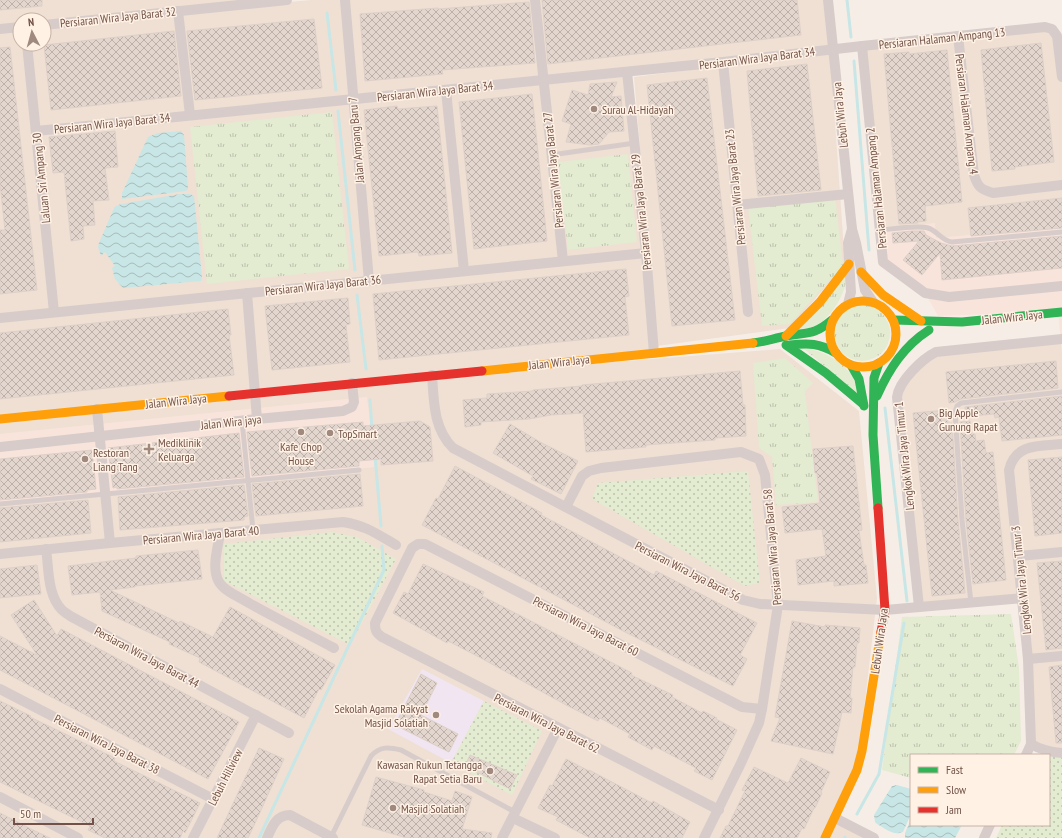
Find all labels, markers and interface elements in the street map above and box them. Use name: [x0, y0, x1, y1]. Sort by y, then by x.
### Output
street label: Persiaran Wira Jaya Barat 32: [59, 3, 177, 31]
north arrow: [12, 12, 52, 52]
text: N: [27, 15, 35, 29]
street label: Persiaran Halaman Ampang 13: [878, 24, 1006, 52]
street label: Persiaran Wira Jaya Barat 34: [698, 43, 816, 73]
street label: Persiaran Halaman Ampang 4: [952, 53, 982, 176]
street label: Persiaran Wira Jaya Barat 34: [376, 77, 494, 105]
street label: Lebuh Wira Jaya: [829, 81, 851, 148]
street label: Jalan Ampang Baru 7: [345, 96, 367, 185]
place label: Surau Al-Hidayah: [602, 102, 673, 117]
marker: Surau Al-Hidayah: [589, 104, 599, 114]
street label: Persiaran Wira Jaya Barat 34: [53, 109, 171, 137]
street label: Persiaran Wira Jaya Barat 27: [539, 111, 567, 229]
street label: Persiaran Halaman Ampang 2: [862, 127, 890, 249]
street label: Persiaran Wira Jaya Barat 23: [721, 128, 749, 246]
street label: Laluan Sri Ampang 30: [29, 132, 53, 224]
street label: Persiaran Wira Jaya Barat 29: [627, 153, 655, 271]
street label: Persiaran Wira Jaya Barat 36: [264, 271, 382, 299]
street label: Jalan Wira Jaya: [980, 306, 1043, 328]
street label: Jalan Wira Jaya: [527, 351, 590, 373]
street label: Jalan Wira Jaya: [144, 390, 207, 412]
street label: Lengkok Wira Jaya Timur 1: [891, 401, 917, 511]
place label: Big Apple Gunung Rapat: [939, 405, 998, 434]
street label: Jalan Wira jaya: [199, 411, 262, 433]
marker: Big Apple Gunung Rapat: [926, 414, 936, 424]
place label: TopSmart: [338, 426, 378, 441]
marker: Kafe Chop House: [296, 427, 306, 437]
marker: TopSmart: [325, 428, 335, 438]
place label: Mediklinik Keluarga: [158, 435, 201, 464]
place label: Kafe Chop House: [280, 439, 322, 468]
marker: Mediklinik Keluarga: [143, 443, 155, 455]
place label: Restoran Liang Tang: [93, 445, 138, 474]
marker: Restoran Liang Tang: [80, 454, 90, 464]
street label: Persiaran Wira Jaya Barat 58: [759, 488, 785, 606]
street label: Persiaran Wira Jaya Barat 40: [142, 522, 260, 548]
street label: Lengkok Wira Jaya Timur 3: [1008, 525, 1034, 635]
street label: Persiaran Wira Jaya Barat 56: [633, 538, 743, 604]
street label: Persiaran Wira Jaya Barat 60: [531, 593, 641, 659]
street label: Lebuh Wira Jaya: [867, 607, 891, 675]
street label: Persiaran Wira Jaya Barat 44: [92, 623, 202, 691]
street label: Persiaran Wira Jaya Barat 62: [492, 690, 602, 756]
place label: Sekolah Agama Rakyat Masjid Solatiah: [335, 701, 429, 730]
marker: Sekolah Agama Rakyat Masjid Solatiah: [431, 710, 441, 720]
street label: Persiaran Wira Jaya Barat 38: [52, 711, 162, 777]
street label: Lebuh Hillview: [204, 745, 246, 808]
legend: [910, 754, 1050, 826]
place label: Kawasan Rukun Tetangga Rapat Setia Baru: [377, 757, 482, 786]
text: Fast: [946, 762, 964, 777]
marker: Kawasan Rukun Tetangga Rapat Setia Baru: [485, 766, 495, 776]
text: Slow: [946, 782, 967, 797]
scale bar: [14, 800, 93, 826]
place label: Masjid Solatiah: [401, 801, 464, 816]
text: Jam: [945, 802, 962, 817]
marker: Masjid Solatiah: [388, 803, 398, 813]
text: 50 m: [20, 806, 41, 821]

